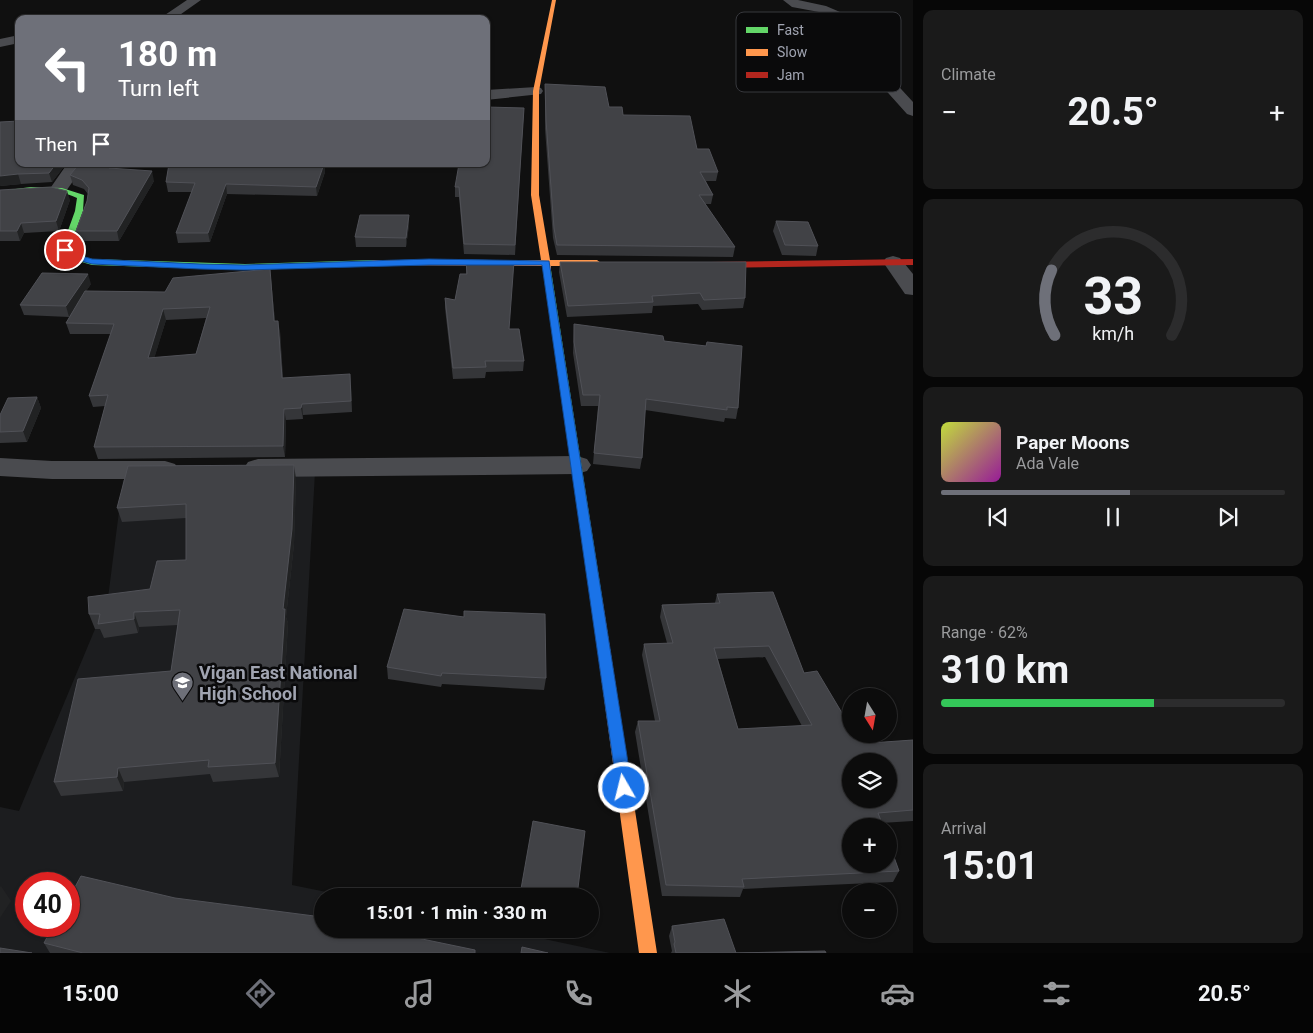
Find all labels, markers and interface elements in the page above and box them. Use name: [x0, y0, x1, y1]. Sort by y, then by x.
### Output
legend: [736, 12, 901, 92]
text: Fast: [777, 22, 804, 38]
text: 180 m: [118, 34, 217, 75]
icon: left: [35, 35, 100, 100]
text: Slow: [777, 44, 808, 60]
text: Climate: [941, 65, 996, 84]
text: Jam: [777, 67, 805, 83]
text: Turn left: [118, 76, 199, 101]
text: 20.5°: [1067, 90, 1159, 134]
text: −: [941, 96, 957, 129]
text: +: [1269, 96, 1285, 129]
icon: arrive: [87, 130, 115, 158]
text: Then: [35, 133, 77, 156]
pin: [44, 229, 86, 271]
icon: arrive: [51, 236, 79, 264]
text: 33: [1083, 266, 1143, 327]
text: km/h: [1092, 323, 1134, 344]
text: Paper Moons: [1016, 431, 1129, 454]
text: Ada Vale: [1016, 454, 1079, 473]
icon: previous: [984, 503, 1012, 531]
icon: pause: [1099, 503, 1127, 531]
icon: next: [1214, 503, 1242, 531]
text: Range · 62%: [941, 623, 1028, 642]
text: 310 km: [941, 648, 1069, 692]
place label: Vigan East National High School: [199, 662, 357, 704]
school or university icon: Vigan East National High School: [171, 671, 195, 702]
north arrow: [842, 688, 898, 742]
map controls: [842, 688, 897, 938]
button: layers: [842, 753, 897, 808]
position arrow: [597, 761, 649, 813]
button: +: [842, 818, 897, 873]
text: Arrival: [941, 819, 986, 838]
text: 15:01: [941, 844, 1039, 888]
speed limit sign: 40: [15, 872, 80, 937]
button: −: [842, 883, 897, 938]
text: 15:01 · 1 min · 330 m: [366, 901, 547, 924]
icon: directions: [243, 976, 278, 1011]
icon: music: [402, 976, 437, 1011]
icon: phone: [561, 976, 596, 1011]
icon: climate: [720, 976, 755, 1011]
icon: car: [880, 976, 915, 1011]
icon: filters: [1039, 976, 1074, 1011]
text: 15:00: [62, 981, 119, 1006]
text: 20.5°: [1198, 981, 1251, 1006]

